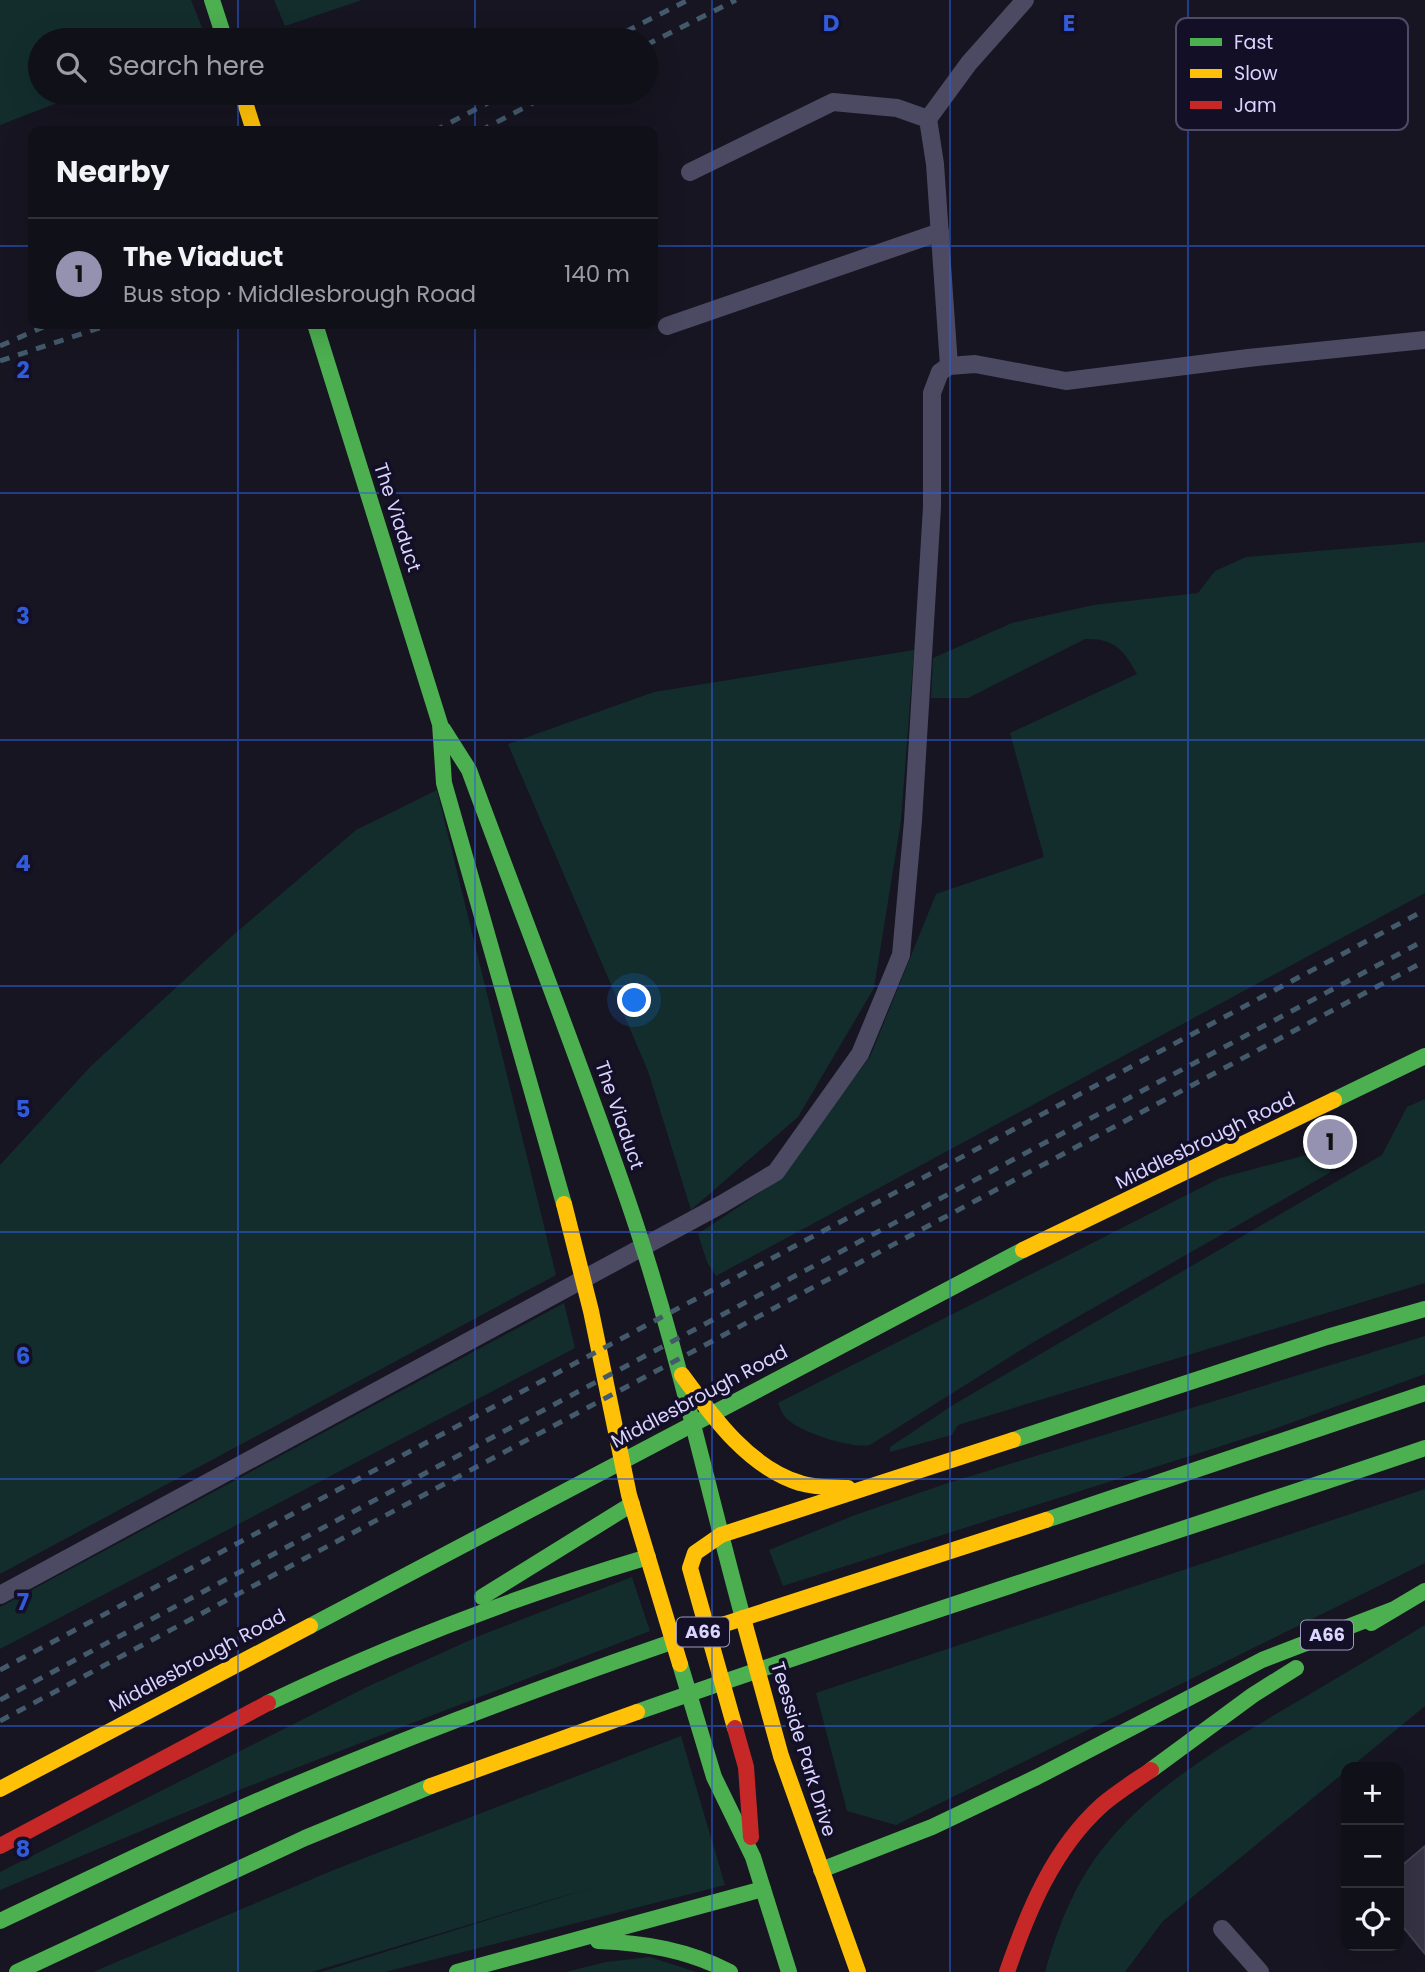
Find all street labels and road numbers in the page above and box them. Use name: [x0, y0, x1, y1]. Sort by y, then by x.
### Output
street label: The Viaduct: [367, 459, 428, 575]
street label: The Viaduct: [588, 1057, 651, 1173]
street label: Middlesbrough Road: [1111, 1085, 1300, 1196]
street label: Middlesbrough Road: [606, 1338, 792, 1455]
street label: Middlesbrough Road: [104, 1602, 290, 1719]
road number: A66: [677, 1618, 729, 1646]
road number: A66: [1301, 1620, 1353, 1650]
street label: Teesside Park Drive: [764, 1658, 843, 1840]

